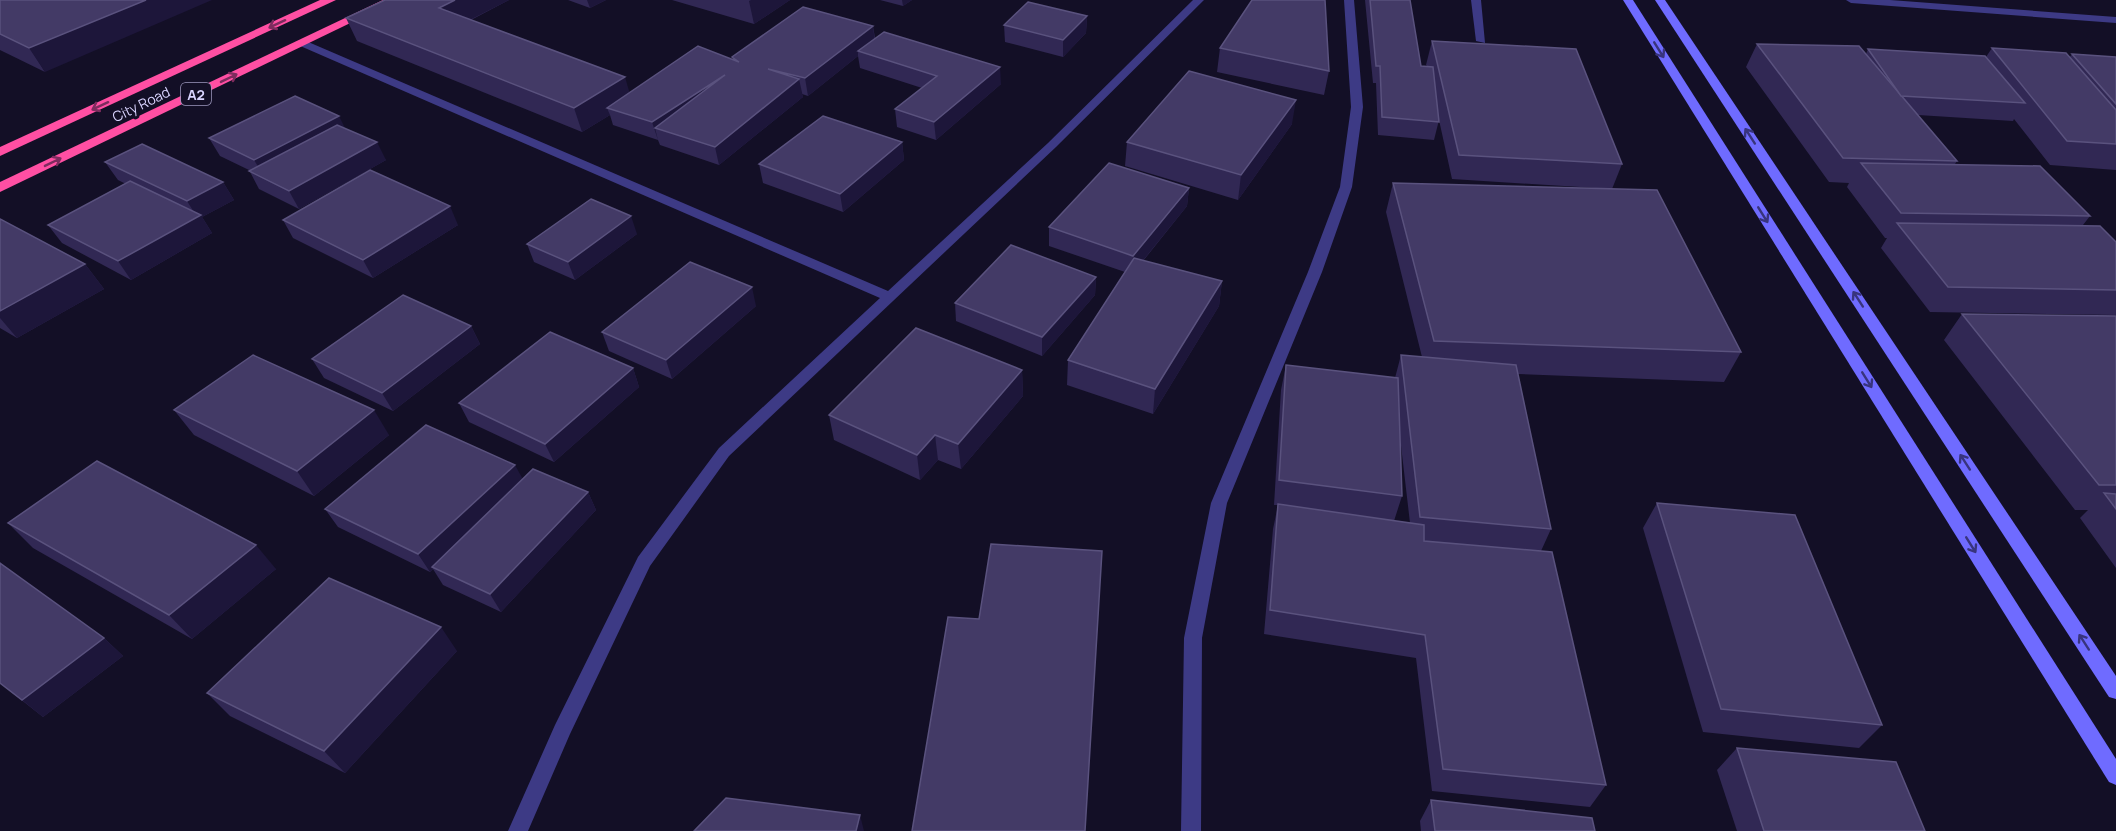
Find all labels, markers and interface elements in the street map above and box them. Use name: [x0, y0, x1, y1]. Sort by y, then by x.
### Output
one-way arrow: [268, 19, 286, 31]
one-way arrow: [1653, 41, 1666, 58]
one-way arrow: [219, 72, 237, 83]
street label: City Road: [109, 82, 173, 126]
road number: A2: [181, 83, 211, 105]
one-way arrow: [91, 100, 109, 112]
one-way arrow: [1744, 129, 1756, 145]
one-way arrow: [43, 156, 61, 168]
one-way arrow: [1757, 206, 1769, 222]
one-way arrow: [1851, 291, 1863, 308]
one-way arrow: [1861, 371, 1873, 388]
one-way arrow: [1959, 454, 1971, 471]
one-way arrow: [1965, 536, 1977, 553]
one-way arrow: [2078, 634, 2090, 651]

